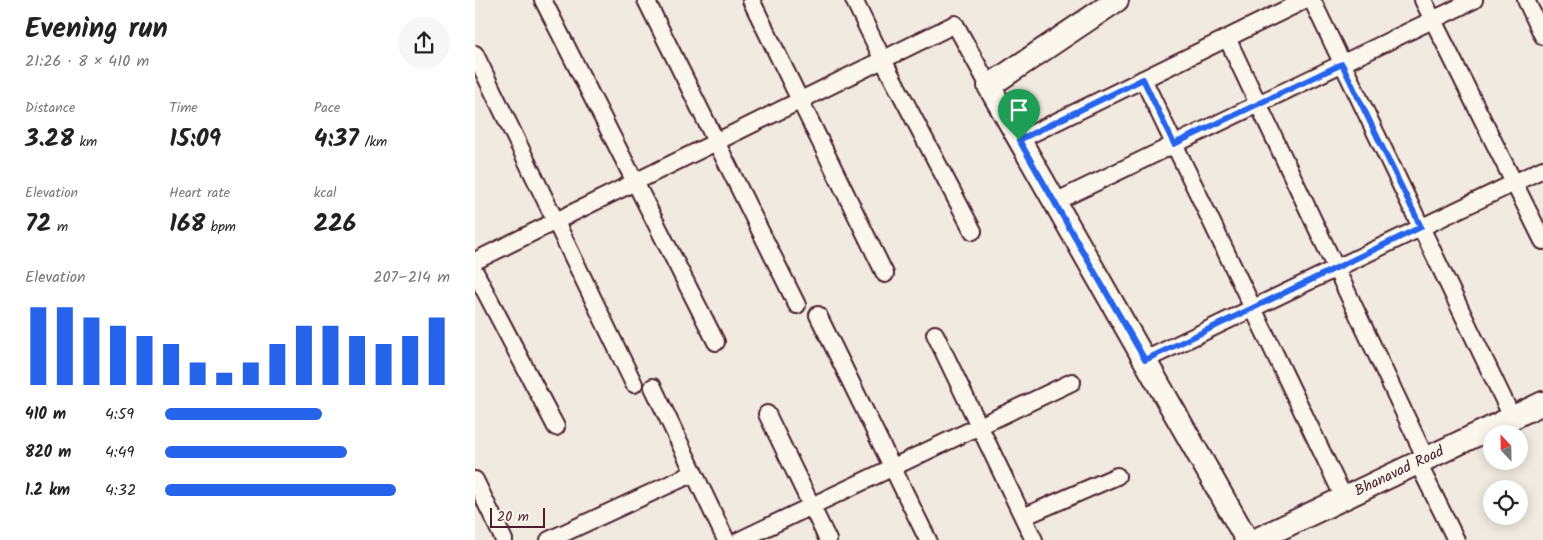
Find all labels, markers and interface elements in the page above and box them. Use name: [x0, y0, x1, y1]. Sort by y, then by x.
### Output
text: Evening run: [25, 7, 168, 52]
button: share: [398, 17, 450, 69]
text: 21:26 · 8 × 410 m: [25, 49, 149, 74]
pin: [998, 89, 1040, 140]
icon: arrive: [1005, 96, 1033, 124]
text: Distance: [25, 97, 75, 119]
text: Time: [169, 97, 198, 119]
text: Pace: [314, 97, 340, 119]
text: 3.28: [25, 119, 74, 159]
text: 15:09: [169, 119, 221, 159]
text: 4:37: [314, 119, 359, 159]
text: km: [74, 131, 97, 153]
text: /km: [359, 131, 387, 153]
text: Elevation: [25, 182, 78, 204]
text: Heart rate: [169, 182, 230, 204]
text: kcal: [314, 182, 336, 204]
text: 72: [25, 204, 51, 244]
text: 168: [169, 204, 205, 244]
text: 226: [314, 204, 356, 244]
text: m: [51, 216, 68, 238]
text: bpm: [205, 216, 236, 238]
text: Elevation: [25, 265, 86, 290]
text: 207–214 m: [373, 265, 450, 290]
text: 410 m: [25, 402, 66, 427]
text: 4:59: [105, 402, 134, 427]
north arrow: [1483, 425, 1527, 470]
map controls: [1483, 425, 1528, 525]
text: 820 m: [25, 440, 71, 465]
text: 4:49: [105, 440, 134, 465]
street label: Bhanavad Road: [1351, 440, 1449, 503]
text: 1.2 km: [25, 478, 70, 503]
text: 4:32: [105, 478, 136, 503]
button: locate: [1483, 480, 1528, 525]
scale bar: [490, 505, 545, 528]
text: 20 m: [497, 506, 529, 528]

